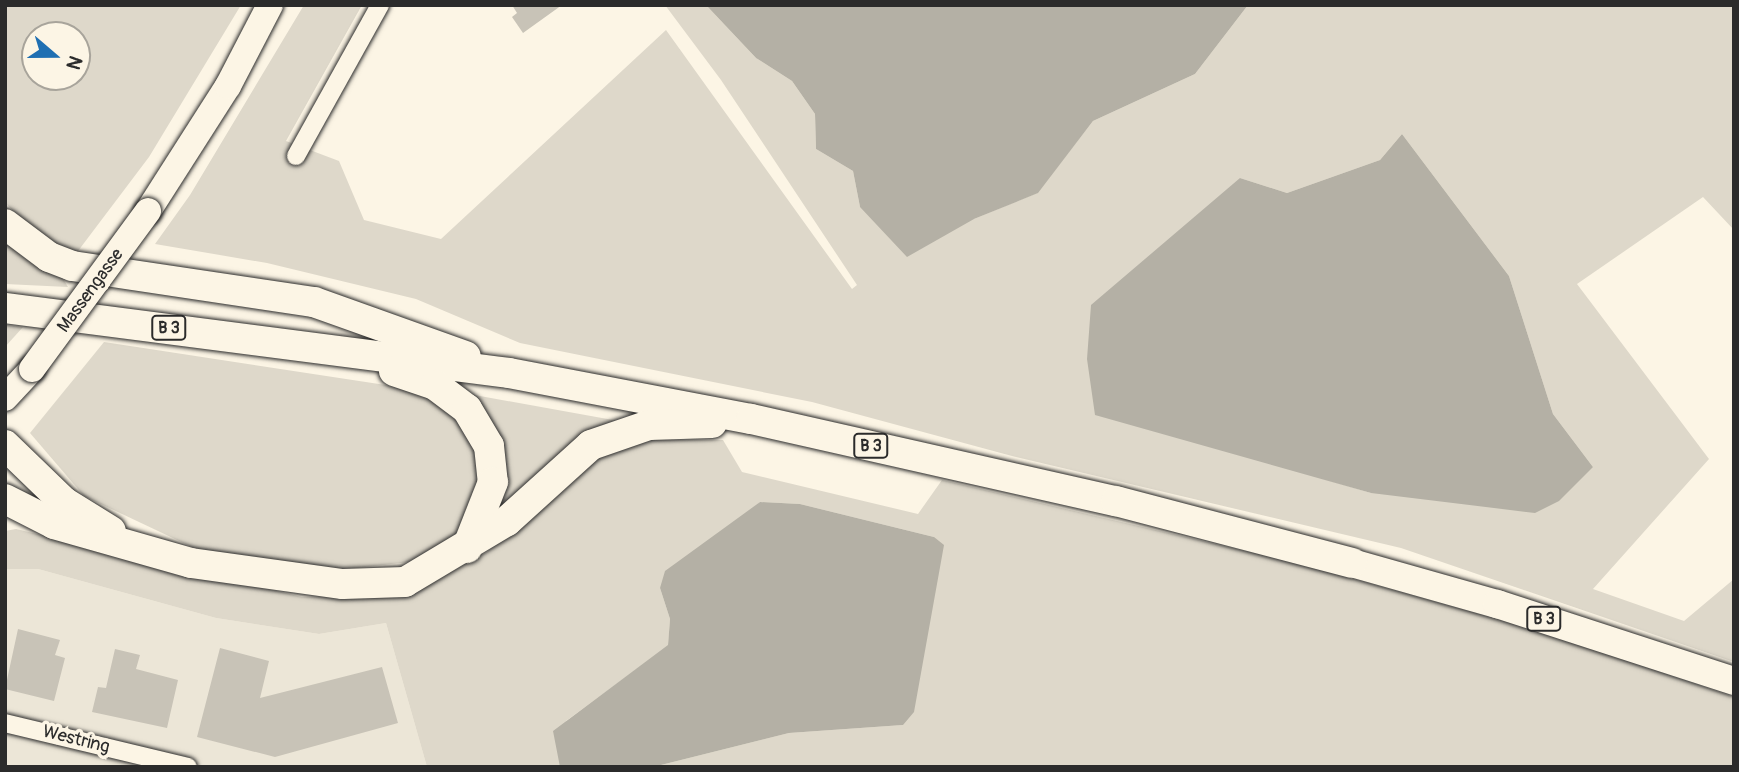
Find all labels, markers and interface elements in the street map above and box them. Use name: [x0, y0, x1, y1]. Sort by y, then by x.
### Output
north arrow: [21, 21, 91, 91]
text: N: [60, 52, 87, 73]
street label: Massengasse: [53, 245, 129, 337]
road number: B 3: [150, 316, 188, 340]
road number: B 3: [852, 434, 890, 458]
road number: B 3: [1525, 606, 1563, 632]
street label: Westring: [40, 721, 112, 759]

